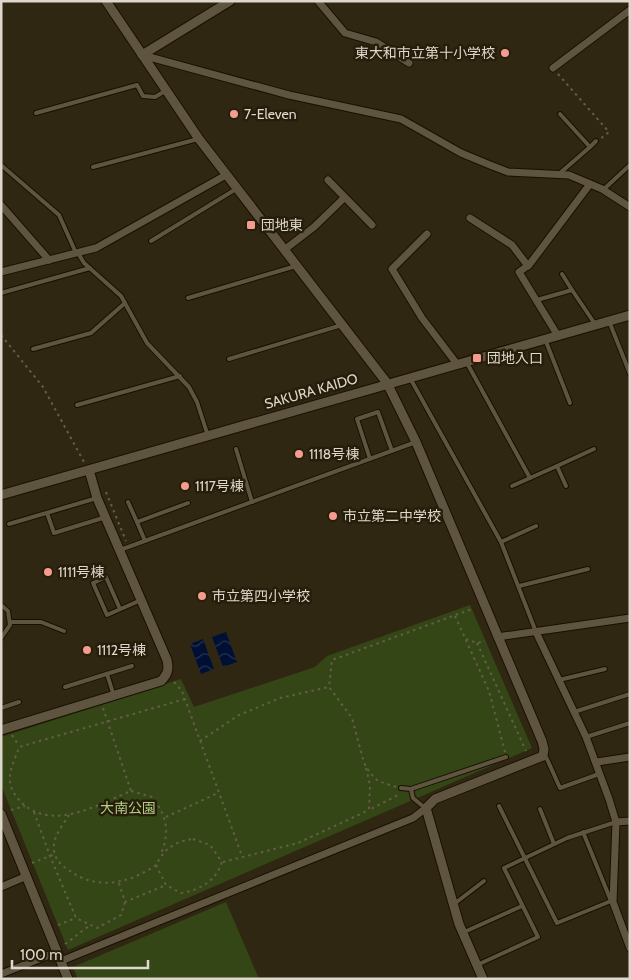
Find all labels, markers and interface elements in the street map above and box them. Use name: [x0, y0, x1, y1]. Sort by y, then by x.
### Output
place label: 東大和市立第十小学校: [355, 44, 495, 62]
marker: 東大和市立第十小学校: [499, 47, 511, 59]
place label: 7-Eleven: [244, 105, 297, 123]
marker: 7-Eleven: [228, 108, 240, 120]
place label: 団地東: [261, 216, 303, 234]
marker: 団地東: [245, 219, 257, 231]
place label: 団地入口: [487, 349, 543, 367]
marker: 団地入口: [471, 352, 483, 364]
street label: SAKURA KAIDO: [262, 369, 360, 413]
place label: 1118号棟: [309, 445, 359, 463]
marker: 1118号棟: [293, 448, 305, 460]
place label: 1117号棟: [195, 477, 244, 495]
marker: 1117号棟: [179, 480, 191, 492]
place label: 市立第二中学校: [343, 507, 441, 525]
marker: 市立第二中学校: [327, 510, 339, 522]
place label: 1111号棟: [58, 563, 104, 581]
marker: 1111号棟: [42, 566, 54, 578]
place label: 市立第四小学校: [212, 587, 310, 605]
marker: 市立第四小学校: [196, 590, 208, 602]
place label: 1112号棟: [97, 641, 146, 659]
marker: 1112号棟: [81, 644, 93, 656]
park label: 大南公園: [100, 799, 156, 817]
scale bar: [12, 938, 149, 970]
text: 100 m: [20, 946, 62, 964]

